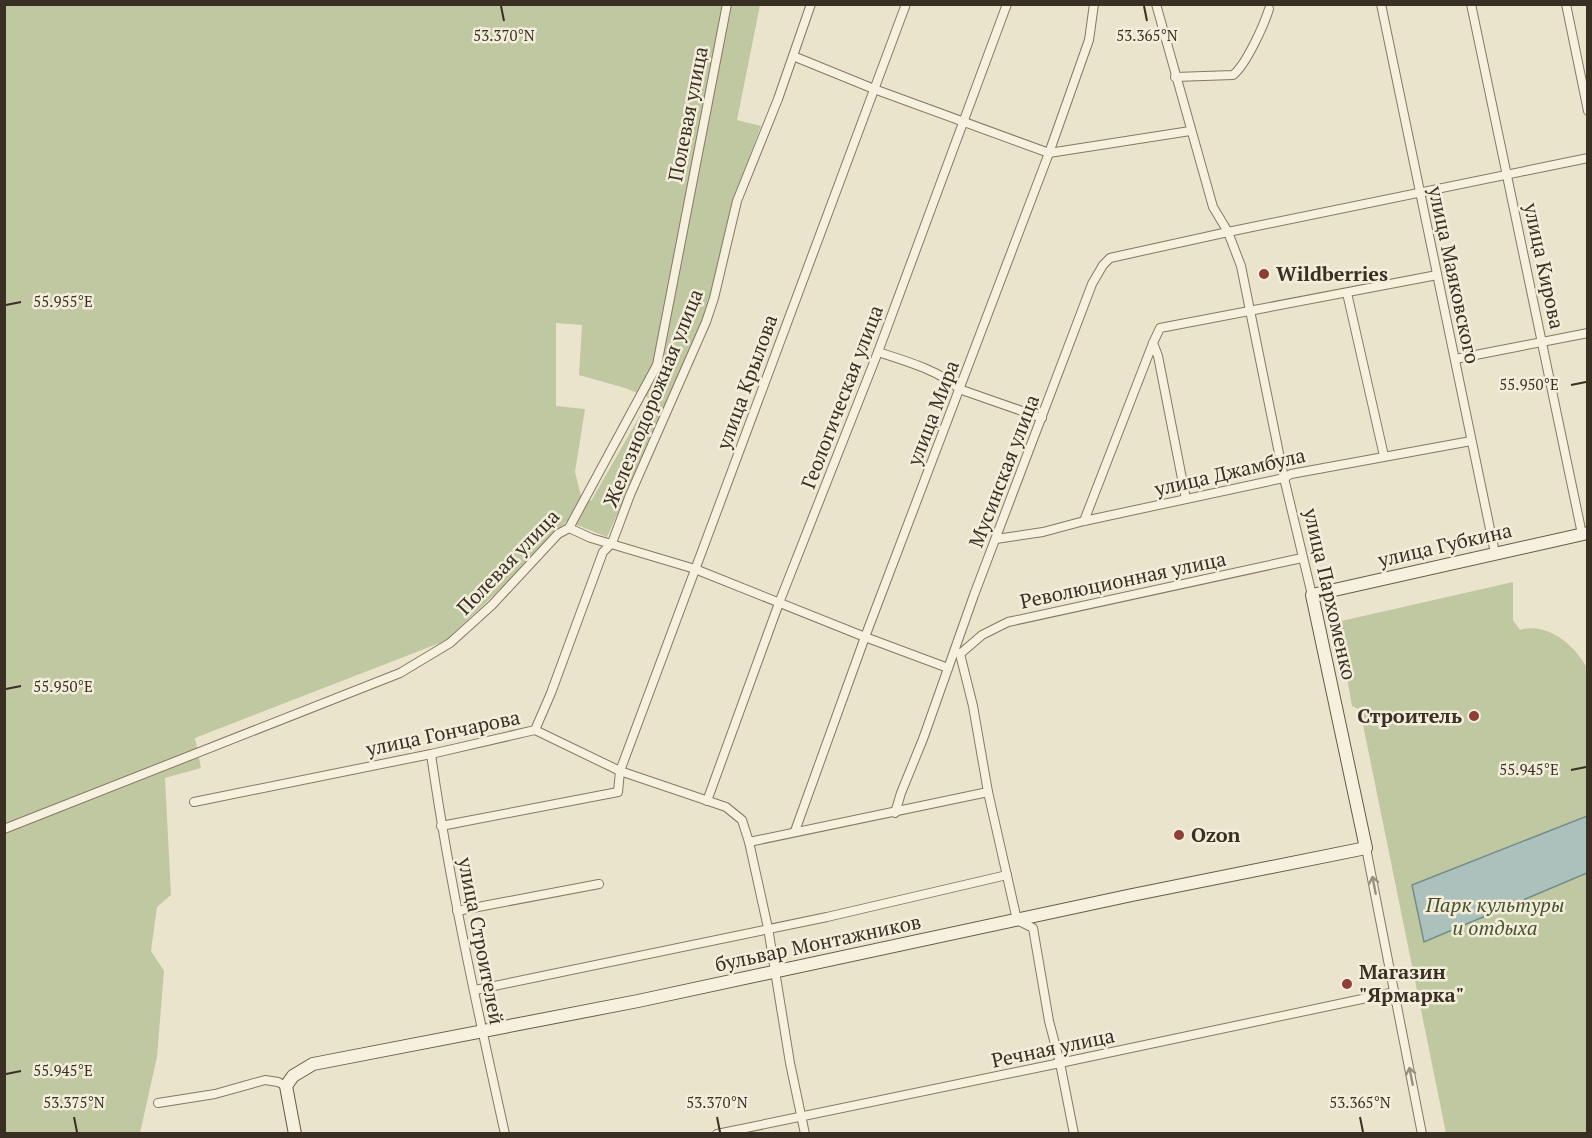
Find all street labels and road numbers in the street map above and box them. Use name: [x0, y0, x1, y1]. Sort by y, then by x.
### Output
street label: Полевая улица: [661, 44, 714, 184]
street label: улица Маяковского: [1422, 183, 1486, 366]
street label: улица Кирова: [1518, 199, 1571, 331]
street label: Железнодорожная улица: [596, 285, 709, 511]
street label: Геологическая улица: [794, 301, 889, 493]
street label: улица Крылова: [709, 311, 783, 454]
street label: улица Мира: [900, 356, 965, 470]
street label: Мусинская улица: [962, 390, 1045, 551]
street label: улица Джамбула: [1151, 441, 1308, 502]
street label: Полевая улица: [450, 503, 565, 620]
street label: улица Пархоменко: [1297, 504, 1363, 682]
street label: улица Губкина: [1374, 516, 1514, 573]
street label: Революционная улица: [1017, 544, 1228, 615]
street label: улица Гончарова: [362, 703, 522, 762]
street label: улица Строителей: [452, 854, 511, 1027]
street label: бульвар Монтажников: [712, 907, 923, 978]
street label: Речная улица: [989, 1021, 1117, 1074]

